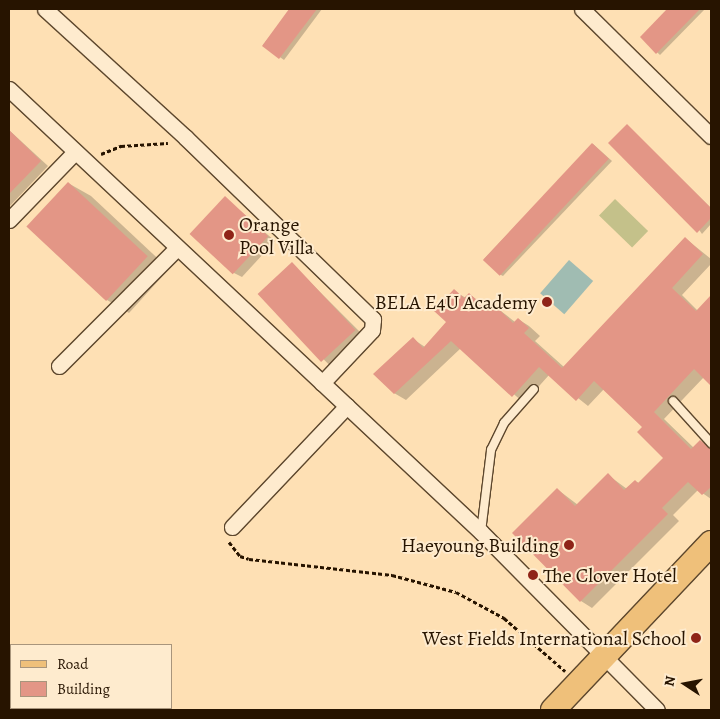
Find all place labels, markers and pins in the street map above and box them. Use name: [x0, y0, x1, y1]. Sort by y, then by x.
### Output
place label: Orange Pool Villa: [239, 212, 314, 259]
marker: Orange Pool Villa: [223, 229, 235, 241]
place label: BELA E4U Academy: [375, 290, 537, 314]
marker: BELA E4U Academy: [541, 296, 553, 308]
place label: Haeyoung Building: [401, 533, 559, 557]
marker: Haeyoung Building: [563, 539, 575, 551]
place label: The Clover Hotel: [543, 563, 677, 587]
marker: The Clover Hotel: [527, 569, 539, 581]
place label: West Fields International School: [422, 626, 686, 650]
marker: West Fields International School: [690, 632, 702, 644]

